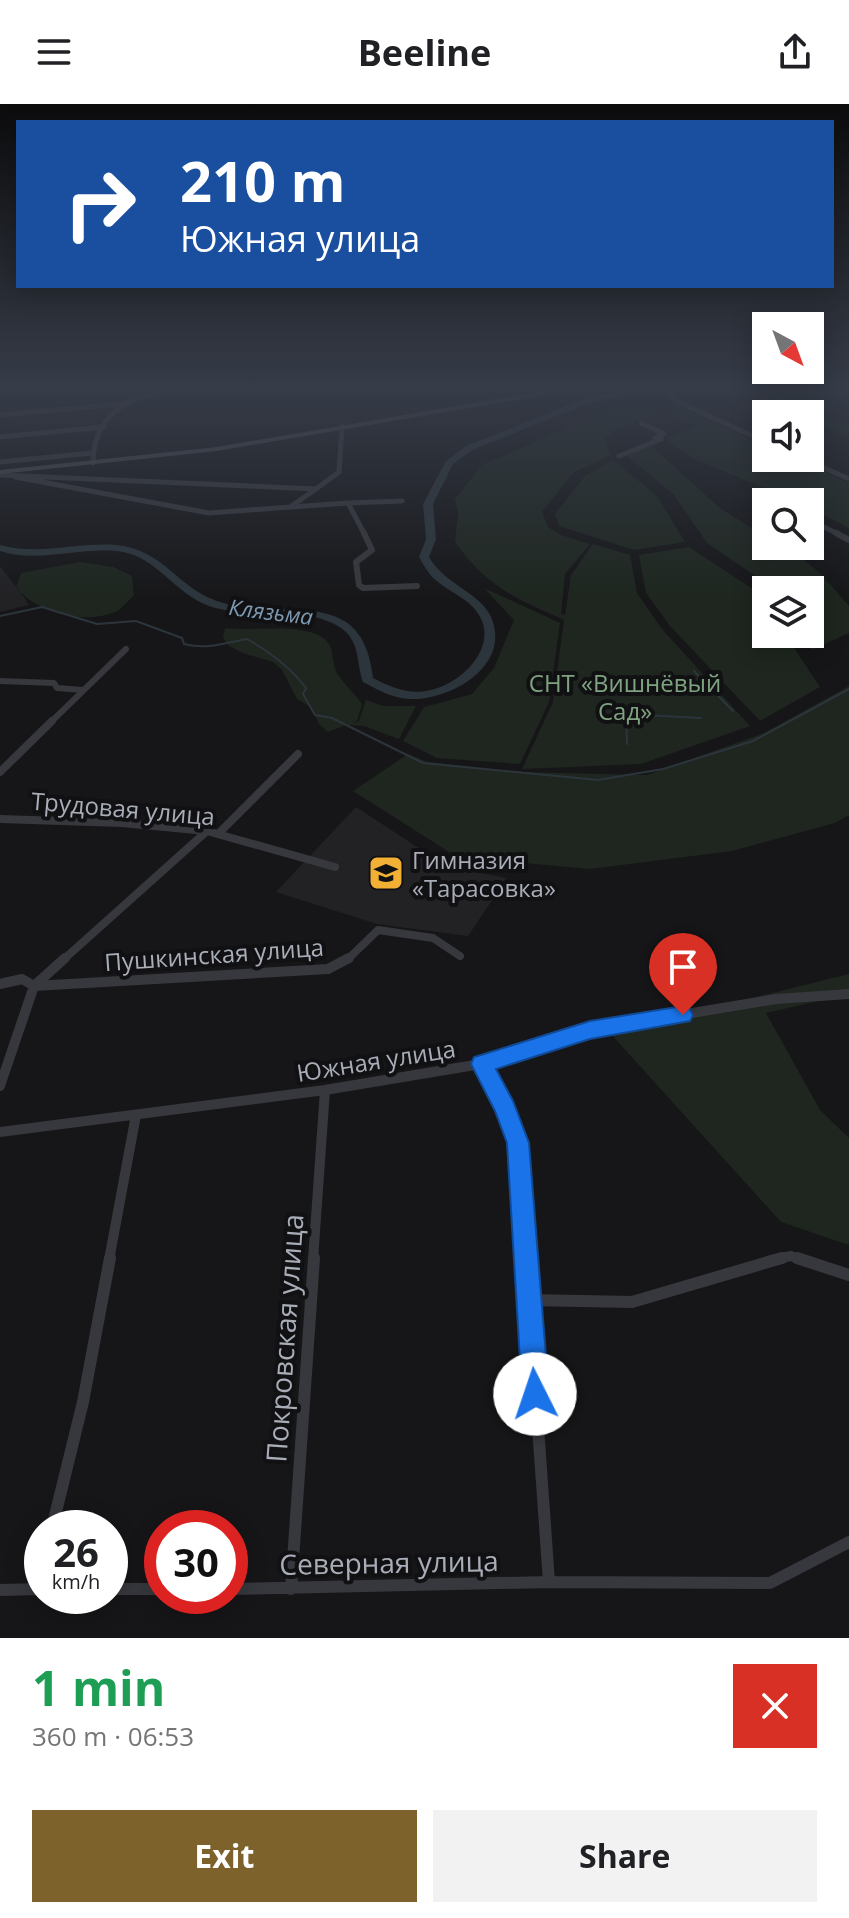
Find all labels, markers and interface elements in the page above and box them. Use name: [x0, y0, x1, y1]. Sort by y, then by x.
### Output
text: Beeline: [358, 28, 491, 77]
icon: menu: [32, 30, 76, 74]
icon: share: [773, 30, 817, 74]
text: 210 m: [180, 142, 346, 218]
icon: right: [48, 152, 152, 256]
text: Южная улица: [180, 214, 420, 263]
north arrow: [752, 312, 824, 384]
map controls: [752, 312, 824, 648]
button: sound: [752, 400, 824, 472]
button: search: [752, 488, 824, 560]
button: layers: [752, 576, 824, 648]
water label: Клязьма: [227, 591, 315, 631]
park label: СНТ «Вишнёвый Сад»: [529, 666, 721, 727]
street label: Трудовая улица: [30, 784, 216, 832]
place label: Гимназия «Тарасовка»: [412, 843, 556, 904]
school or university icon: Гимназия «Тарасовка»: [367, 854, 405, 892]
street label: Пушкинская улица: [103, 930, 325, 978]
pin: [649, 933, 717, 1015]
icon: arrive: [661, 945, 705, 989]
street label: Южная улица: [294, 1031, 458, 1089]
street label: Покровская улица: [256, 1213, 312, 1463]
position arrow: [493, 1352, 577, 1436]
speed limit sign: 30: [144, 1510, 248, 1614]
text: 26: [53, 1524, 99, 1579]
street label: Северная улица: [279, 1541, 499, 1583]
text: km/h: [52, 1568, 100, 1595]
text: 1 min: [32, 1655, 165, 1720]
button: close: [733, 1664, 817, 1748]
text: 360 m · 06:53: [32, 1718, 194, 1754]
button: Exit: [32, 1810, 417, 1902]
button: Share: [433, 1810, 817, 1902]

